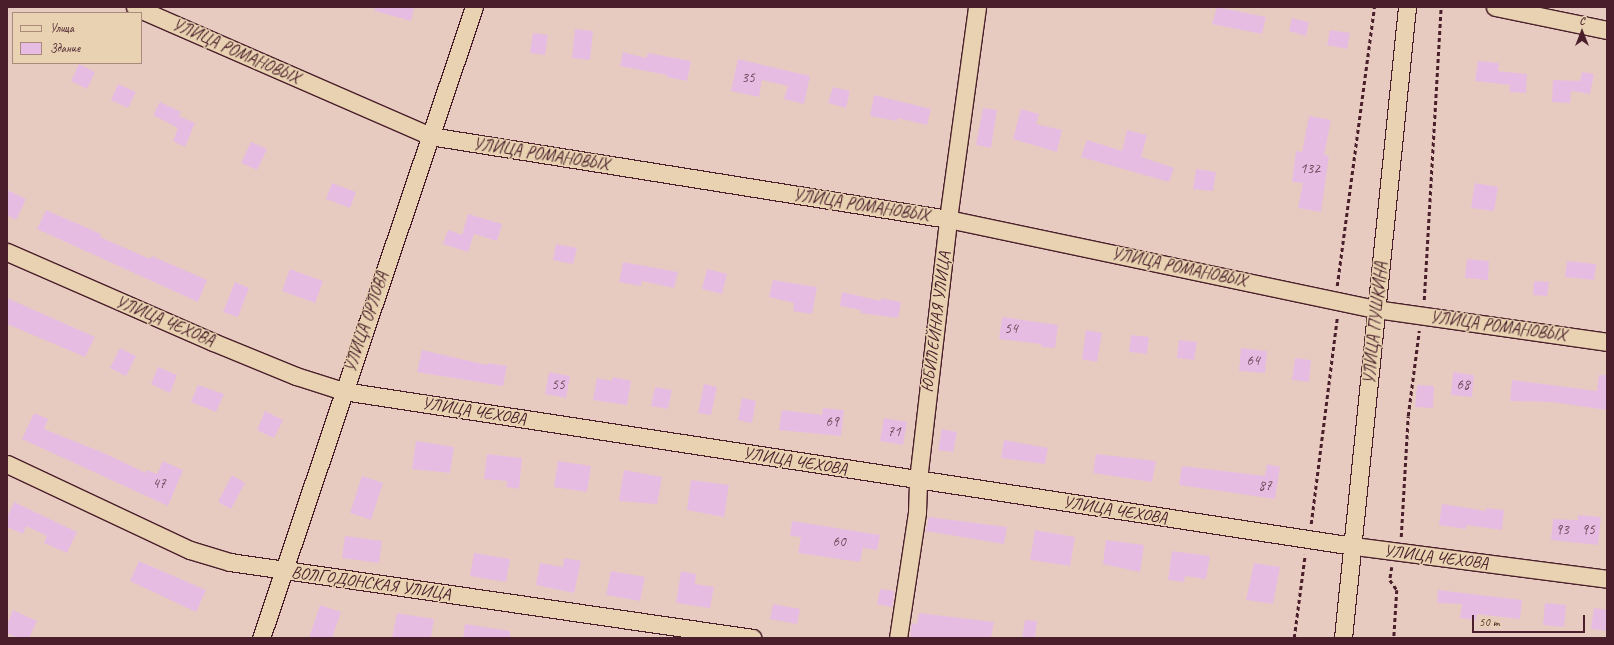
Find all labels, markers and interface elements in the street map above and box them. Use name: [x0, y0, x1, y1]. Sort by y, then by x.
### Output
legend: [12, 12, 142, 64]
north arrow: [1562, 12, 1602, 52]
text: С: [1579, 13, 1585, 27]
street label: УЛИЦА РОМАНОВЫХ: [169, 14, 303, 88]
text: Улица: [50, 20, 74, 36]
text: Здание: [50, 40, 80, 56]
house number: 35: [741, 69, 755, 87]
street label: УЛИЦА РОМАНОВЫХ: [472, 133, 610, 175]
house number: 132: [1300, 160, 1320, 178]
street label: УЛИЦА РОМАНОВЫХ: [792, 184, 930, 226]
street label: УЛИЦА РОМАНОВЫХ: [1110, 243, 1248, 291]
street label: ЮБИЛЕЙНАЯ УЛИЦА: [917, 251, 955, 393]
street label: УЛИЦА ПУШКИНА: [1358, 261, 1392, 385]
street label: УЛИЦА ОРЛОВА: [339, 269, 393, 375]
street label: УЛИЦА ЧЕХОВА: [112, 291, 218, 351]
street label: УЛИЦА РОМАНОВЫХ: [1429, 306, 1567, 346]
house number: 54: [1004, 320, 1018, 338]
house number: 64: [1246, 352, 1260, 370]
house number: 55: [551, 376, 565, 394]
house number: 68: [1456, 376, 1470, 394]
street label: УЛИЦА ЧЕХОВА: [420, 393, 528, 429]
house number: 69: [825, 413, 839, 431]
house number: 71: [887, 423, 901, 441]
street label: УЛИЦА ЧЕХОВА: [741, 443, 849, 479]
house number: 47: [152, 475, 166, 493]
house number: 87: [1258, 477, 1272, 495]
street label: УЛИЦА ЧЕХОВА: [1061, 492, 1169, 528]
house number: 93: [1555, 521, 1569, 539]
house number: 95: [1581, 521, 1595, 539]
house number: 60: [832, 533, 846, 551]
street label: УЛИЦА ЧЕХОВА: [1382, 540, 1490, 574]
street label: ВОЛГОДОНСКАЯ УЛИЦА: [290, 562, 452, 604]
scale bar: [1474, 607, 1587, 633]
text: 50 m: [1479, 614, 1499, 630]

